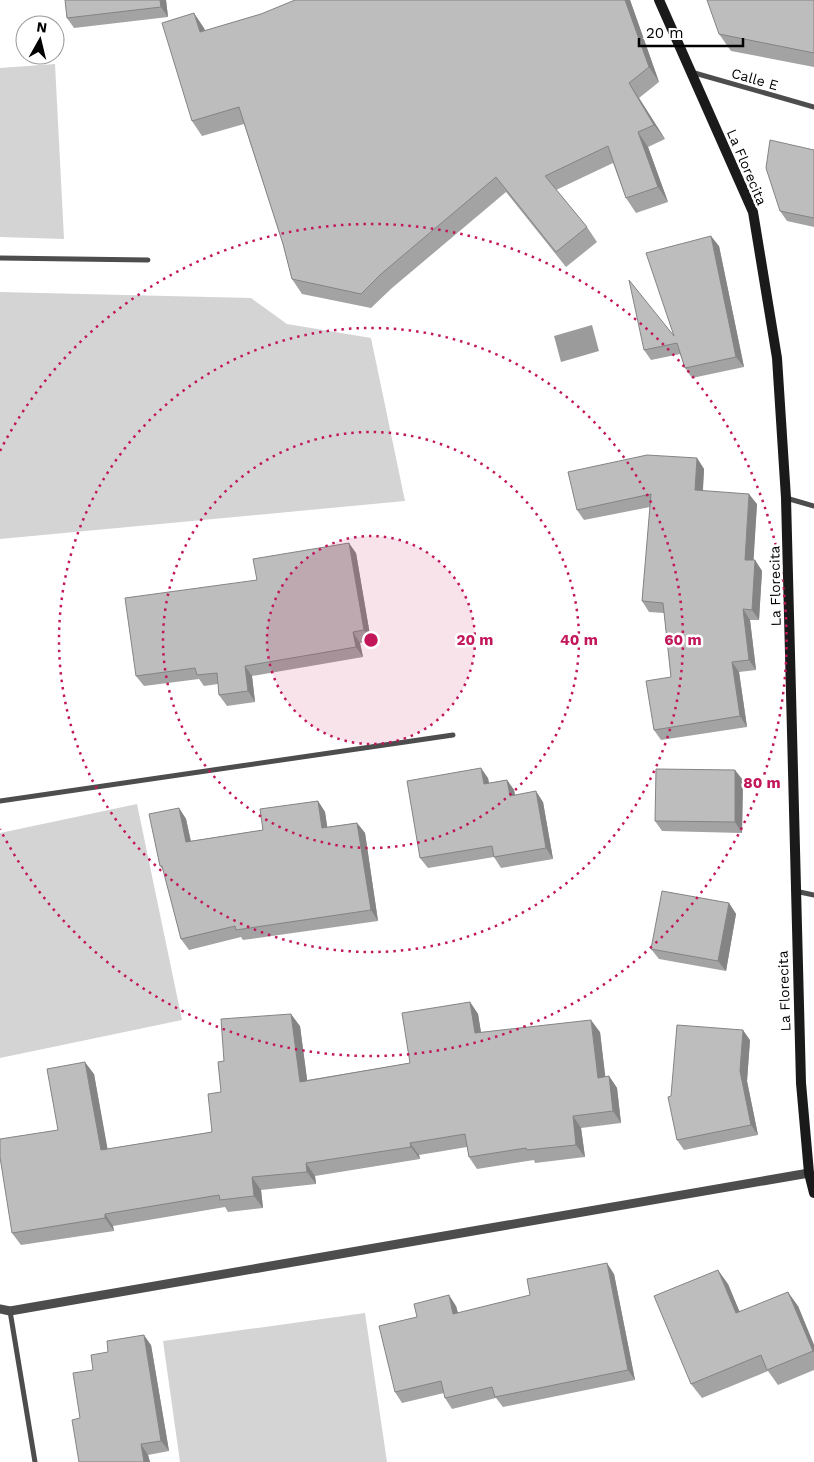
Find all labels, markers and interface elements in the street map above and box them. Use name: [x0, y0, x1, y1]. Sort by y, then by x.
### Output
north arrow: [15, 15, 65, 65]
scale bar: [639, 15, 743, 47]
text: N: [36, 18, 48, 36]
text: 20 m: [646, 24, 684, 42]
street label: Calle E: [730, 65, 780, 93]
street label: La Florecita: [724, 127, 770, 207]
street label: La Florecita: [766, 545, 784, 627]
centre of rings: [362, 631, 380, 649]
text: 20 m: [456, 631, 494, 649]
text: 40 m: [560, 631, 598, 649]
text: 60 m: [664, 631, 702, 649]
text: 80 m: [743, 774, 781, 792]
street label: La Florecita: [775, 950, 793, 1032]

